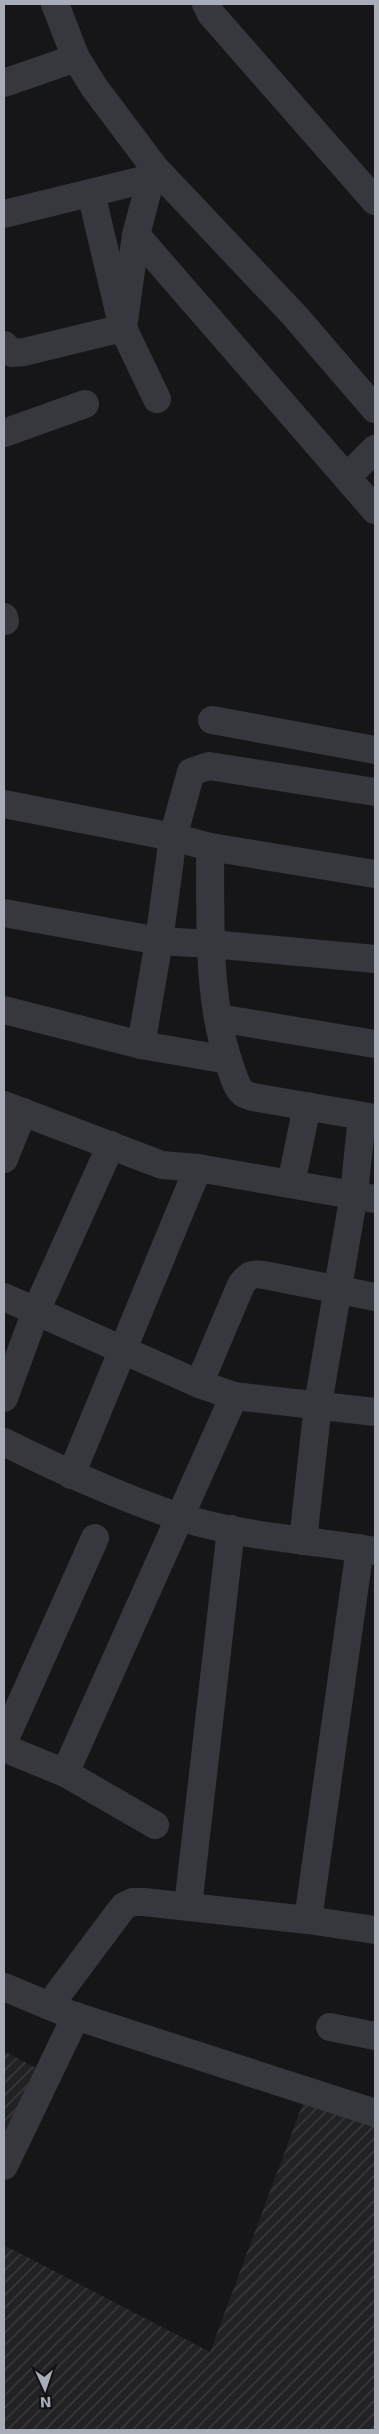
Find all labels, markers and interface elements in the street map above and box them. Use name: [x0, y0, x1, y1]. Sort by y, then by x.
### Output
north arrow: [20, 2364, 70, 2414]
text: N: [39, 2394, 52, 2410]

